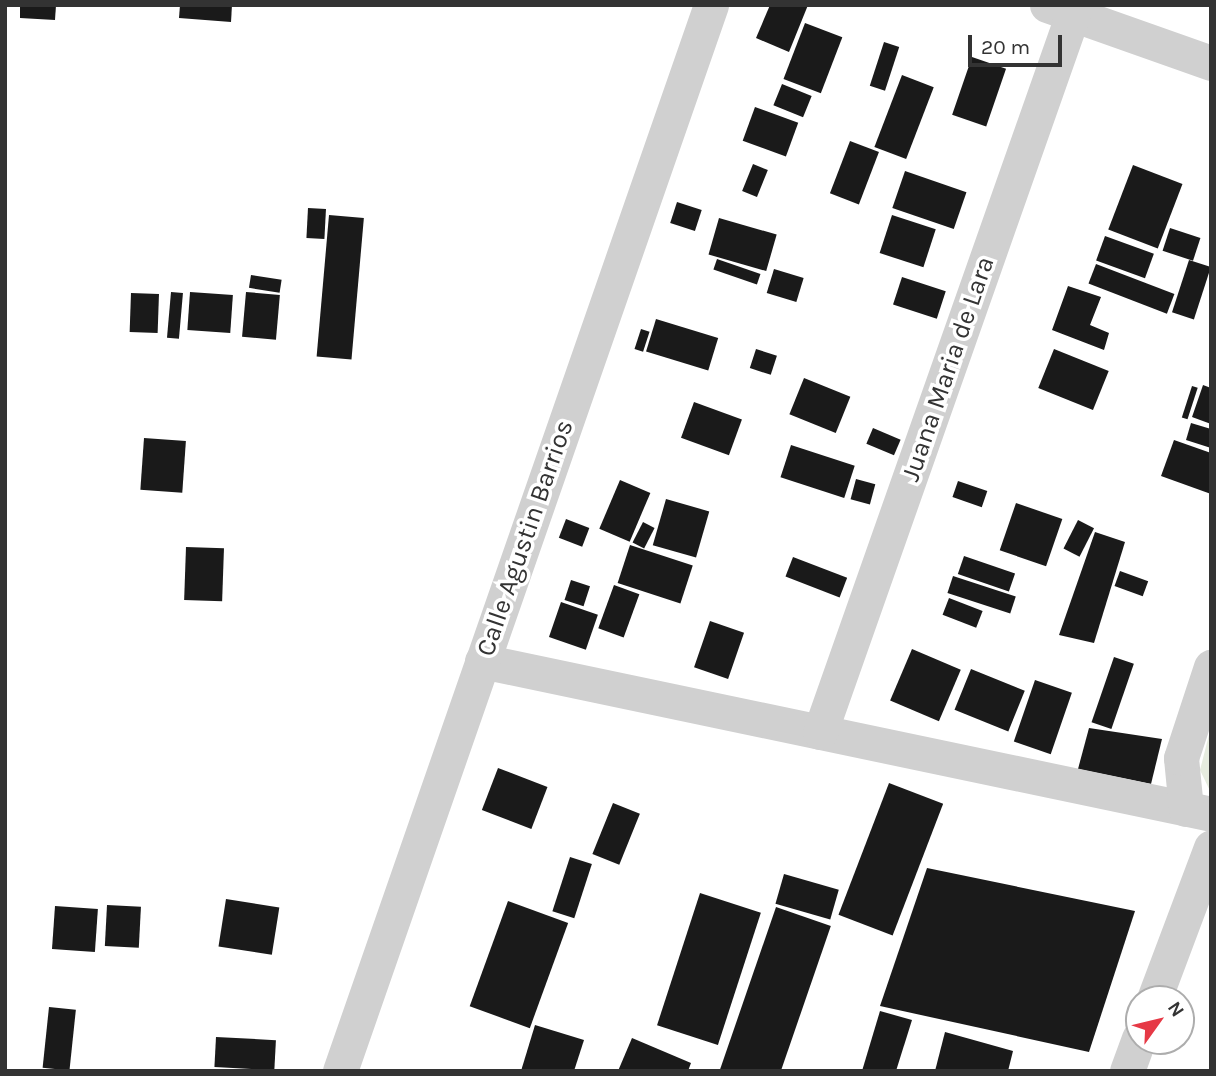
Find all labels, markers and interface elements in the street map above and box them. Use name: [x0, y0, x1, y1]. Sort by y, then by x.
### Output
scale bar: [971, 21, 1066, 65]
text: 20 m: [981, 35, 1030, 59]
street label: Juana Maria de Lara: [895, 252, 1001, 486]
street label: Calle Agustin Barrios: [470, 416, 580, 660]
north arrow: [1125, 985, 1195, 1055]
text: N: [1163, 998, 1189, 1021]

